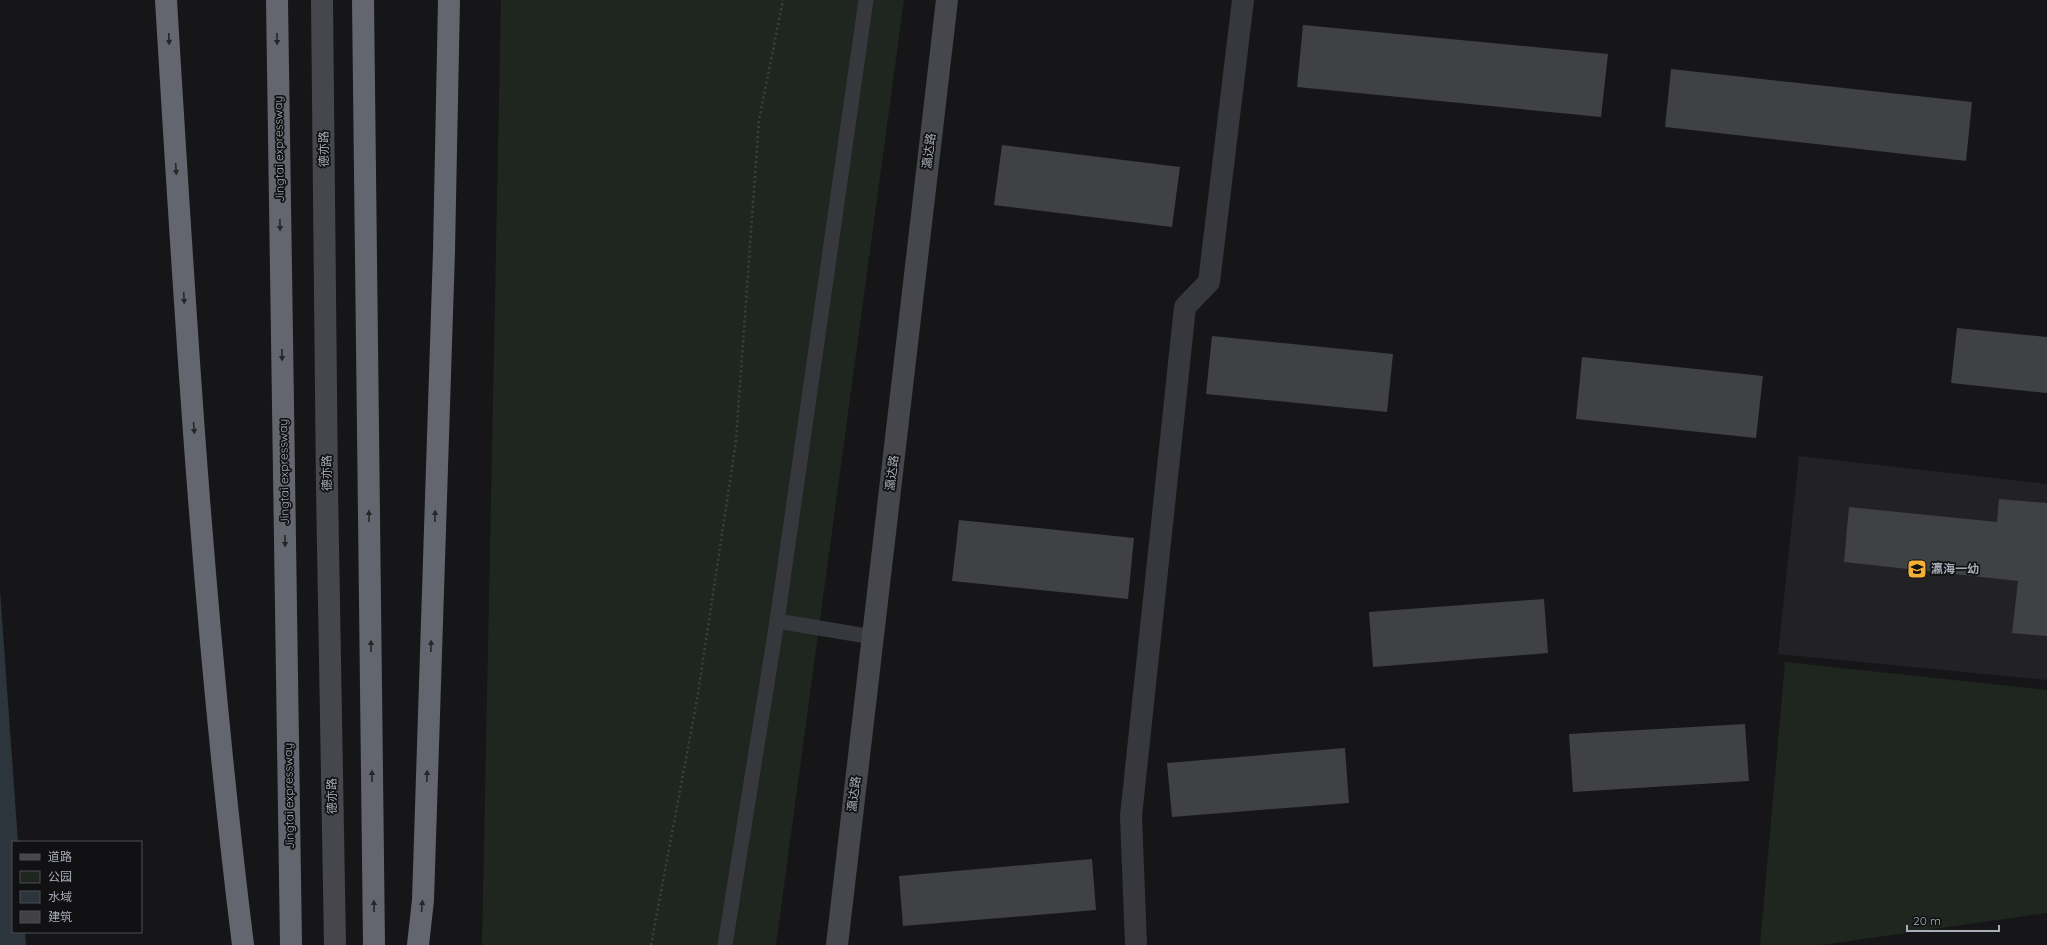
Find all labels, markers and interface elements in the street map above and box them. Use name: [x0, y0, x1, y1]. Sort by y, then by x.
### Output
one-way arrow: [165, 33, 172, 45]
one-way arrow: [274, 33, 281, 45]
street label: Jingtai expressway: [270, 96, 287, 202]
street label: 德亦路: [316, 131, 331, 167]
street label: 瀛达路: [919, 132, 938, 170]
one-way arrow: [173, 163, 180, 175]
one-way arrow: [277, 219, 283, 232]
one-way arrow: [180, 292, 187, 304]
one-way arrow: [279, 349, 285, 362]
street label: Jingtai expressway: [275, 419, 292, 525]
one-way arrow: [190, 422, 197, 434]
street label: 瀛达路: [882, 454, 901, 492]
street label: 德亦路: [319, 455, 334, 491]
one-way arrow: [366, 509, 372, 522]
one-way arrow: [432, 510, 439, 522]
one-way arrow: [282, 535, 288, 548]
school or university icon: 瀛海一幼: [1906, 558, 1928, 580]
place label: 瀛海一幼: [1931, 561, 1979, 576]
one-way arrow: [368, 639, 374, 652]
one-way arrow: [428, 639, 434, 652]
street label: Jingtai expressway: [280, 743, 297, 849]
one-way arrow: [369, 769, 375, 782]
one-way arrow: [424, 769, 430, 782]
street label: 瀛达路: [844, 775, 863, 813]
street label: 德亦路: [324, 778, 339, 814]
legend: [12, 841, 142, 933]
text: 道路: [48, 849, 72, 864]
text: 公园: [48, 869, 72, 884]
text: 水域: [48, 889, 72, 904]
one-way arrow: [371, 899, 377, 912]
one-way arrow: [419, 900, 425, 912]
scale bar: [1907, 907, 1999, 933]
text: 建筑: [48, 909, 72, 924]
text: 20 m: [1913, 913, 1941, 928]

